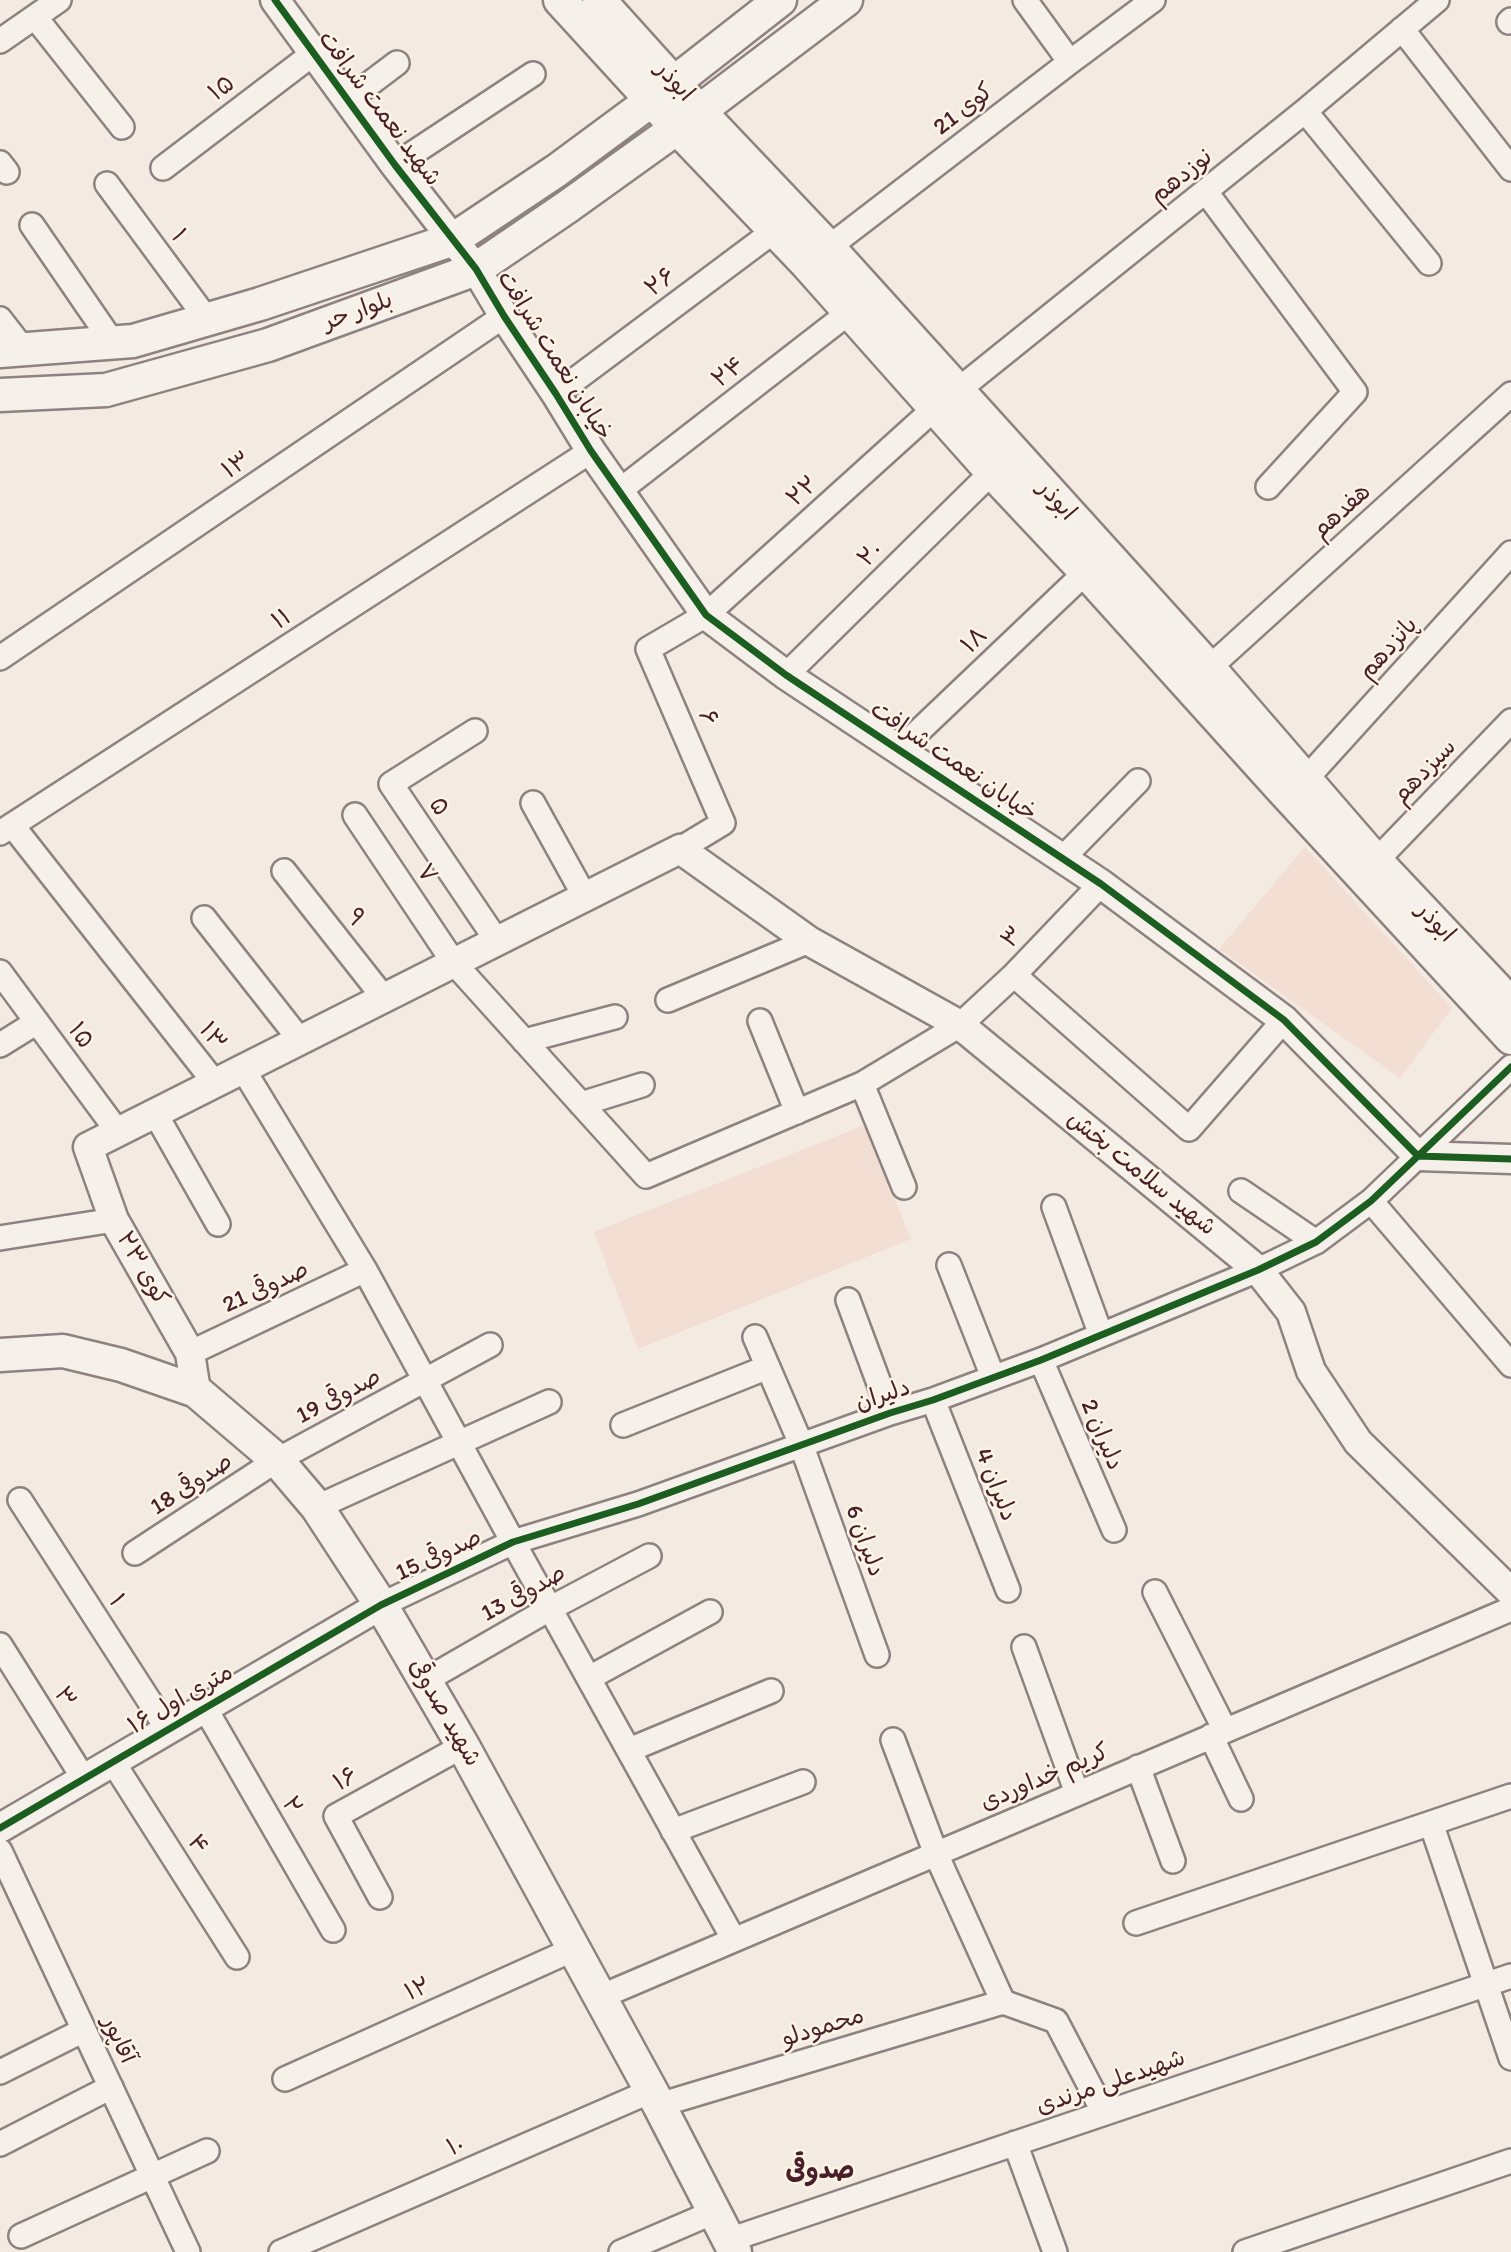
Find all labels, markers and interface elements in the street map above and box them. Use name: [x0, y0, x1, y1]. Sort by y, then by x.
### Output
street label: شهید نعمت شرافت: [311, 26, 447, 192]
street label: ابوذر: [648, 56, 700, 108]
street label: ۱۵: [203, 70, 241, 108]
street label: کوی 21: [928, 78, 1000, 142]
street label: نوزدهم: [1145, 143, 1219, 211]
street label: ۱: [164, 224, 192, 248]
street label: ۲۶: [640, 262, 682, 304]
street label: خیابان نعمت شرافت: [490, 266, 618, 446]
street label: بلوار حر: [319, 286, 397, 338]
street label: ۲۴: [707, 351, 751, 395]
street label: ۱۳: [217, 446, 257, 486]
street label: ۲۲: [781, 470, 825, 514]
street label: ابوذر: [1030, 475, 1082, 527]
street label: هفدهم: [1307, 478, 1377, 546]
street label: ۲۰: [852, 536, 890, 574]
street label: ۱۱: [267, 603, 297, 637]
street label: پانزدهم: [1353, 612, 1425, 686]
street label: ۱۸: [956, 622, 994, 660]
street label: خیابان نعمت شرافت: [864, 696, 1042, 828]
street label: ۶: [691, 706, 723, 730]
street label: سیزدهم: [1387, 733, 1463, 811]
street label: ۵: [421, 792, 455, 822]
street label: ۷: [409, 859, 443, 889]
street label: ابوذر: [1409, 897, 1461, 949]
street label: ۹: [339, 903, 371, 933]
street label: ۳: [996, 921, 1030, 955]
street label: ۱۵: [61, 1017, 99, 1055]
street label: ۱۳: [192, 1017, 232, 1057]
street label: شهید سلامت بخش: [1061, 1105, 1221, 1243]
street label: کوی ۲۳: [109, 1227, 175, 1311]
street label: صدوقی 21: [218, 1256, 314, 1320]
street label: صدوقی 19: [292, 1363, 386, 1431]
street label: دلیران: [852, 1374, 914, 1418]
street label: دلیران 2: [1073, 1395, 1129, 1475]
street label: دلیران 4: [967, 1444, 1023, 1526]
street label: صدوقی 18: [145, 1448, 239, 1522]
street label: دلیران 6: [838, 1501, 890, 1581]
street label: صدوقی 15: [391, 1524, 487, 1588]
street label: صدوقی 13: [477, 1559, 571, 1629]
street label: ۱: [102, 1590, 130, 1612]
street label: شهید صدوقی: [402, 1654, 486, 1772]
street label: ۱۶ متری اول: [123, 1658, 239, 1742]
street label: ۳: [47, 1682, 81, 1714]
street label: کریم خداوردی: [976, 1738, 1114, 1818]
street label: ۱۶: [329, 1762, 363, 1798]
street label: ۲: [274, 1792, 308, 1820]
street label: ۴: [180, 1830, 214, 1860]
street label: ۱۲: [401, 1972, 435, 2008]
street label: محمودلو: [778, 2002, 868, 2054]
street label: آقاپور: [95, 2012, 141, 2068]
street label: شهیدعلی مرندی: [1033, 2044, 1189, 2122]
street label: ۱۰: [443, 2130, 469, 2164]
district label: صدوقی: [786, 2155, 854, 2187]

